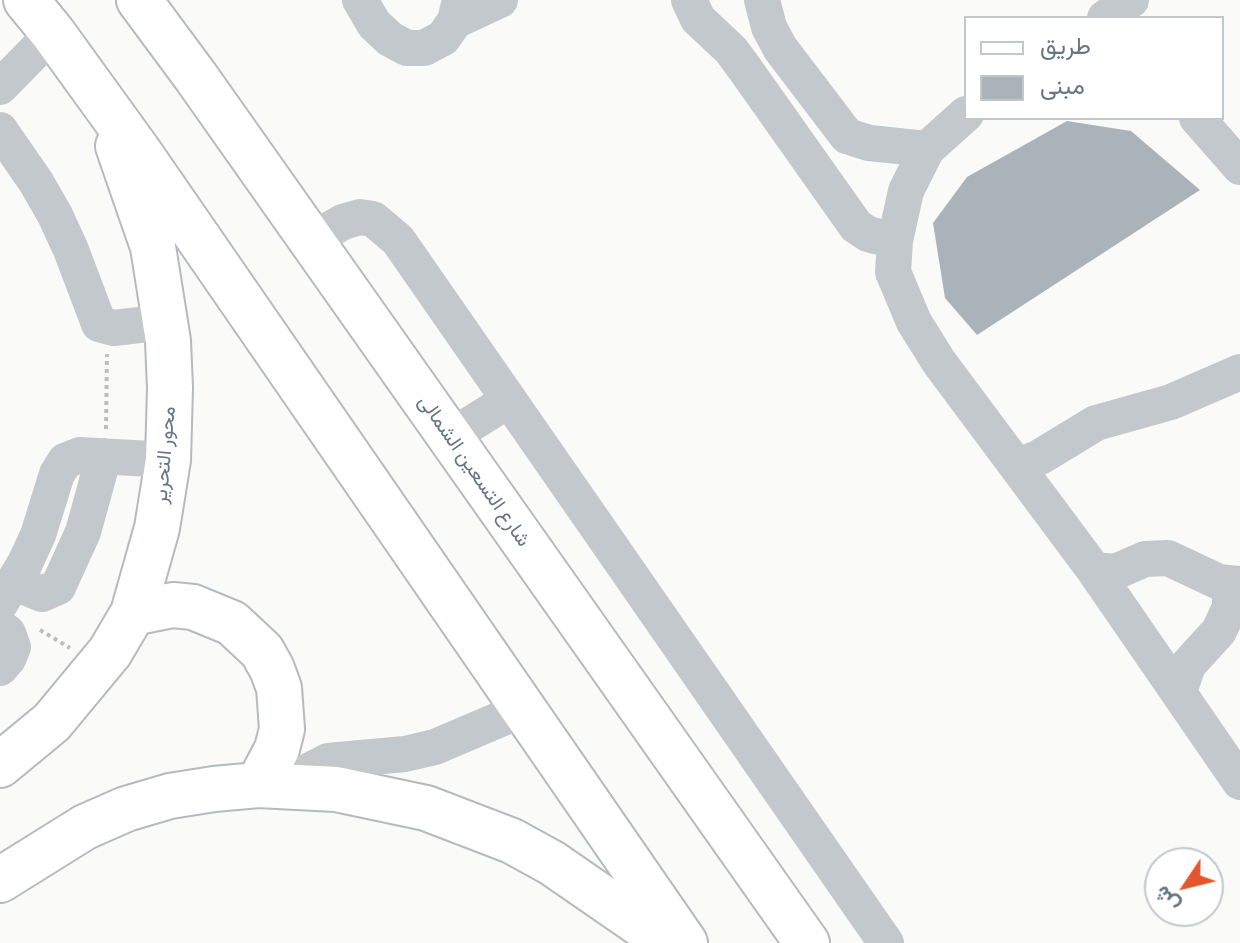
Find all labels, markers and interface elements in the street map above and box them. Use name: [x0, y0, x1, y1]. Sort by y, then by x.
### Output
legend: [964, 16, 1224, 120]
text: طريق: [1040, 30, 1091, 61]
text: مبنى: [1040, 70, 1085, 101]
street label: شارع التسعين الشمالى: [413, 391, 535, 551]
street label: محور التحرير: [149, 405, 181, 505]
north arrow: [1144, 847, 1224, 927]
text: ش: [1147, 881, 1185, 918]

